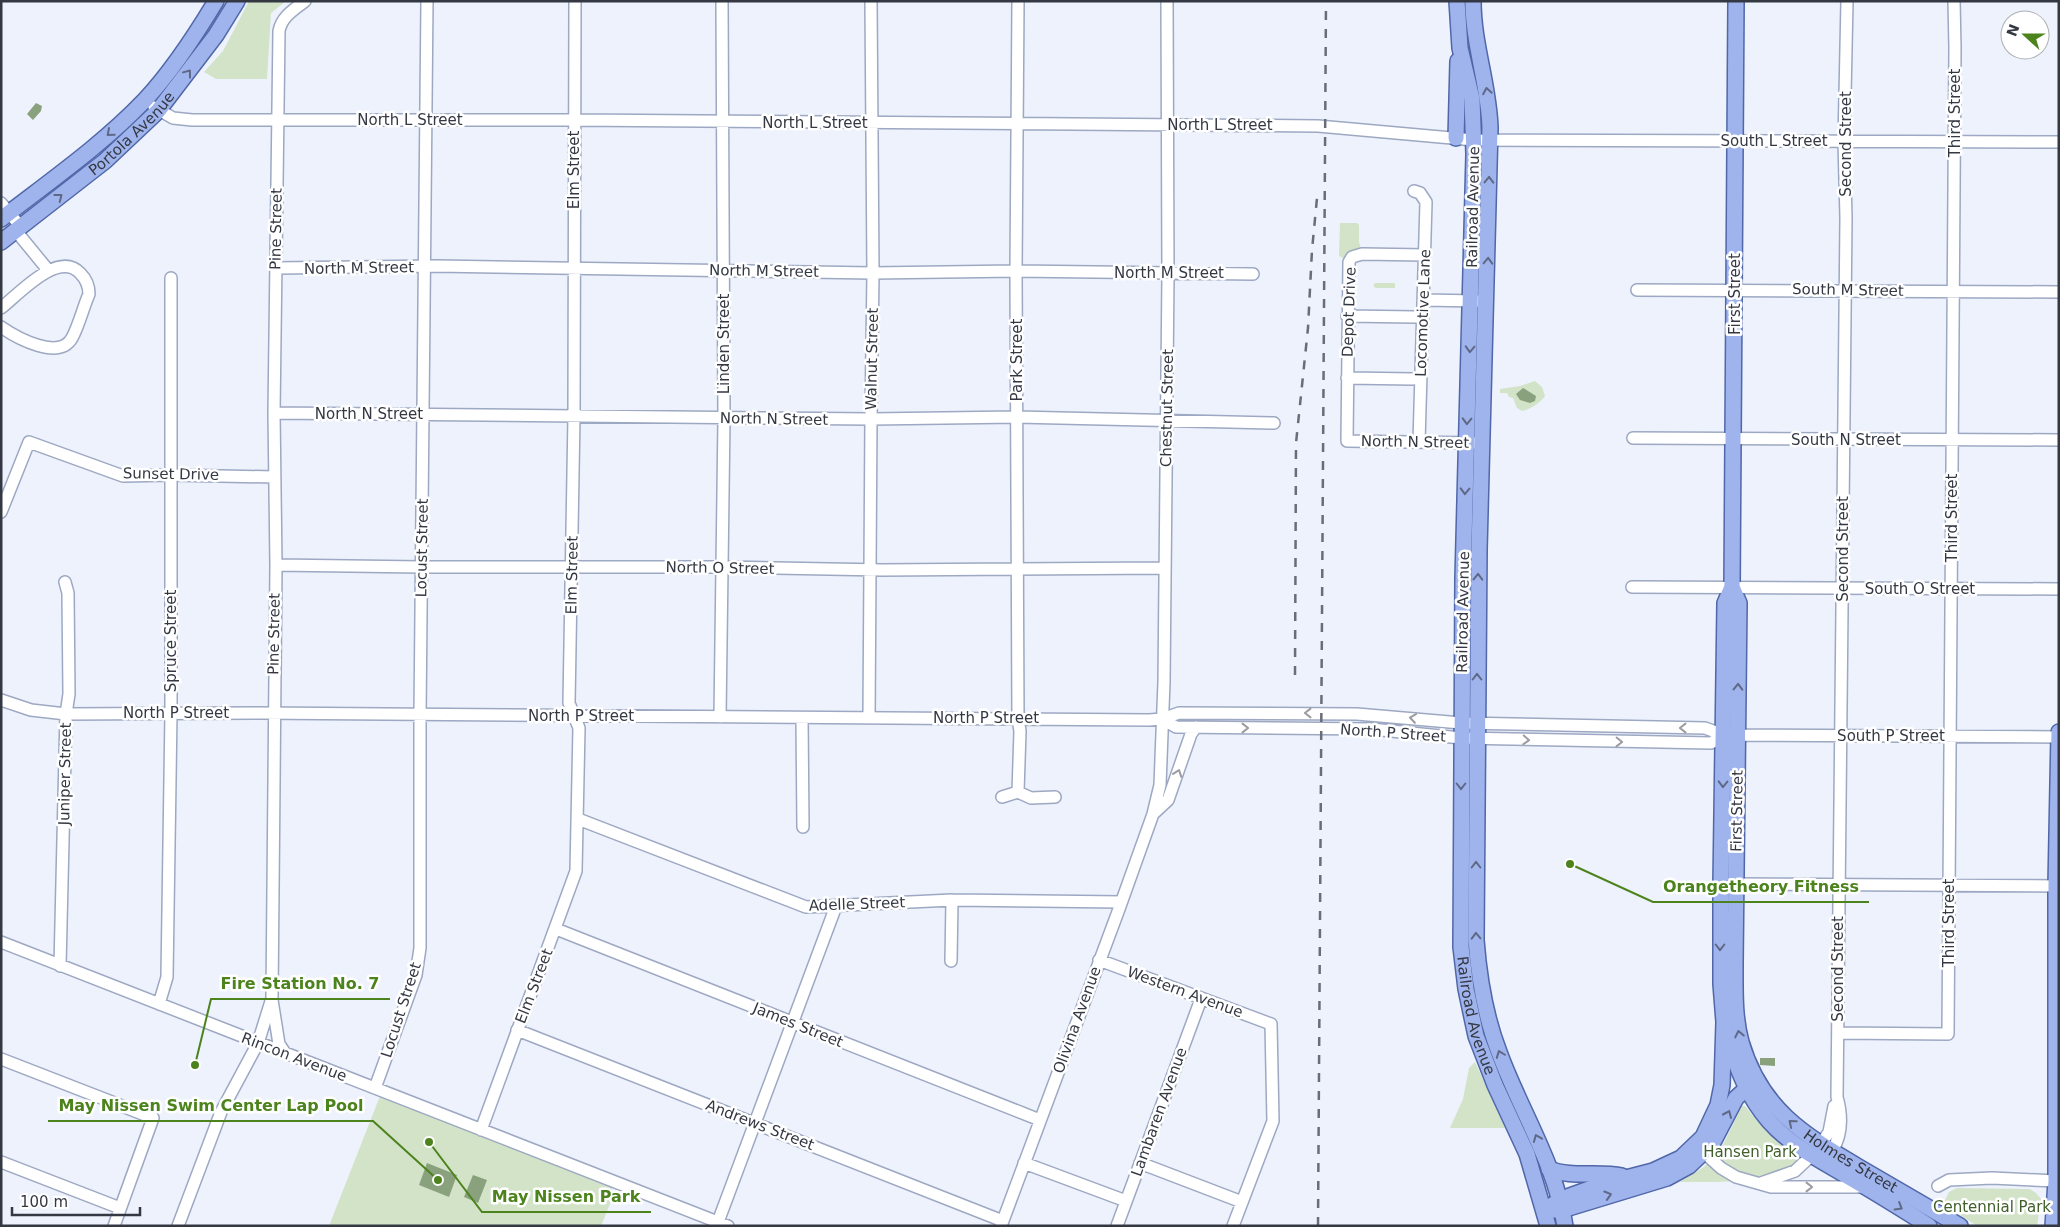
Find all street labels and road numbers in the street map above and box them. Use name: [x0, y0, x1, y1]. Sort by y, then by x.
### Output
street label: Third Street: [1946, 69, 1964, 158]
street label: Portola Avenue: [85, 88, 178, 179]
street label: Second Street: [1837, 91, 1855, 197]
street label: North L Street: [357, 111, 463, 129]
street label: North L Street: [762, 114, 868, 132]
street label: North L Street: [1167, 116, 1273, 134]
street label: Elm Street: [565, 131, 583, 209]
street label: South L Street: [1720, 132, 1828, 150]
street label: Railroad Avenue: [1463, 146, 1483, 268]
street label: Pine Street: [266, 188, 286, 270]
street label: Locomotive Lane: [1412, 249, 1434, 377]
street label: First Street: [1726, 253, 1744, 335]
street label: North M Street: [304, 258, 414, 278]
street label: North M Street: [709, 261, 819, 281]
street label: North M Street: [1114, 264, 1224, 282]
street label: Depot Drive: [1338, 267, 1360, 357]
street label: South M Street: [1792, 280, 1904, 300]
street label: Linden Street: [715, 294, 733, 394]
street label: Walnut Street: [862, 308, 882, 410]
street label: Park Street: [1008, 319, 1026, 401]
street label: Chestnut Street: [1157, 349, 1177, 467]
street label: North N Street: [315, 405, 423, 423]
street label: North N Street: [720, 409, 828, 429]
street label: South N Street: [1791, 431, 1901, 449]
street label: North N Street: [1361, 432, 1469, 452]
street label: Sunset Drive: [123, 464, 219, 484]
street label: Third Street: [1943, 474, 1961, 563]
street label: Second Street: [1834, 496, 1852, 602]
street label: Locust Street: [412, 498, 432, 598]
street label: Elm Street: [562, 535, 582, 614]
street label: Railroad Avenue: [1453, 551, 1473, 673]
street label: North O Street: [665, 558, 775, 578]
street label: South O Street: [1865, 580, 1975, 598]
street label: Spruce Street: [162, 590, 180, 692]
street label: Pine Street: [264, 593, 284, 675]
street label: North P Street: [123, 704, 229, 722]
street label: North P Street: [528, 707, 634, 725]
street label: North P Street: [933, 709, 1039, 727]
street label: North P Street: [1339, 720, 1447, 746]
street label: Juniper Street: [55, 722, 75, 827]
street label: South P Street: [1837, 727, 1945, 745]
street label: First Street: [1727, 770, 1747, 852]
street label: Third Street: [1940, 879, 1958, 968]
street label: Adelle Street: [808, 893, 906, 915]
street label: Second Street: [1829, 916, 1847, 1022]
street label: Elm Street: [512, 946, 557, 1026]
street label: Railroad Avenue: [1453, 955, 1499, 1077]
street label: Locust Street: [377, 960, 425, 1060]
street label: Western Avenue: [1125, 963, 1245, 1021]
street label: Olivina Avenue: [1049, 964, 1105, 1076]
street label: James Street: [749, 998, 846, 1051]
street label: Rincon Avenue: [239, 1029, 349, 1085]
street label: Lambaren Avenue: [1127, 1045, 1191, 1179]
street label: Andrews Street: [703, 1096, 817, 1154]
street label: Holmes Street: [1800, 1126, 1901, 1197]

